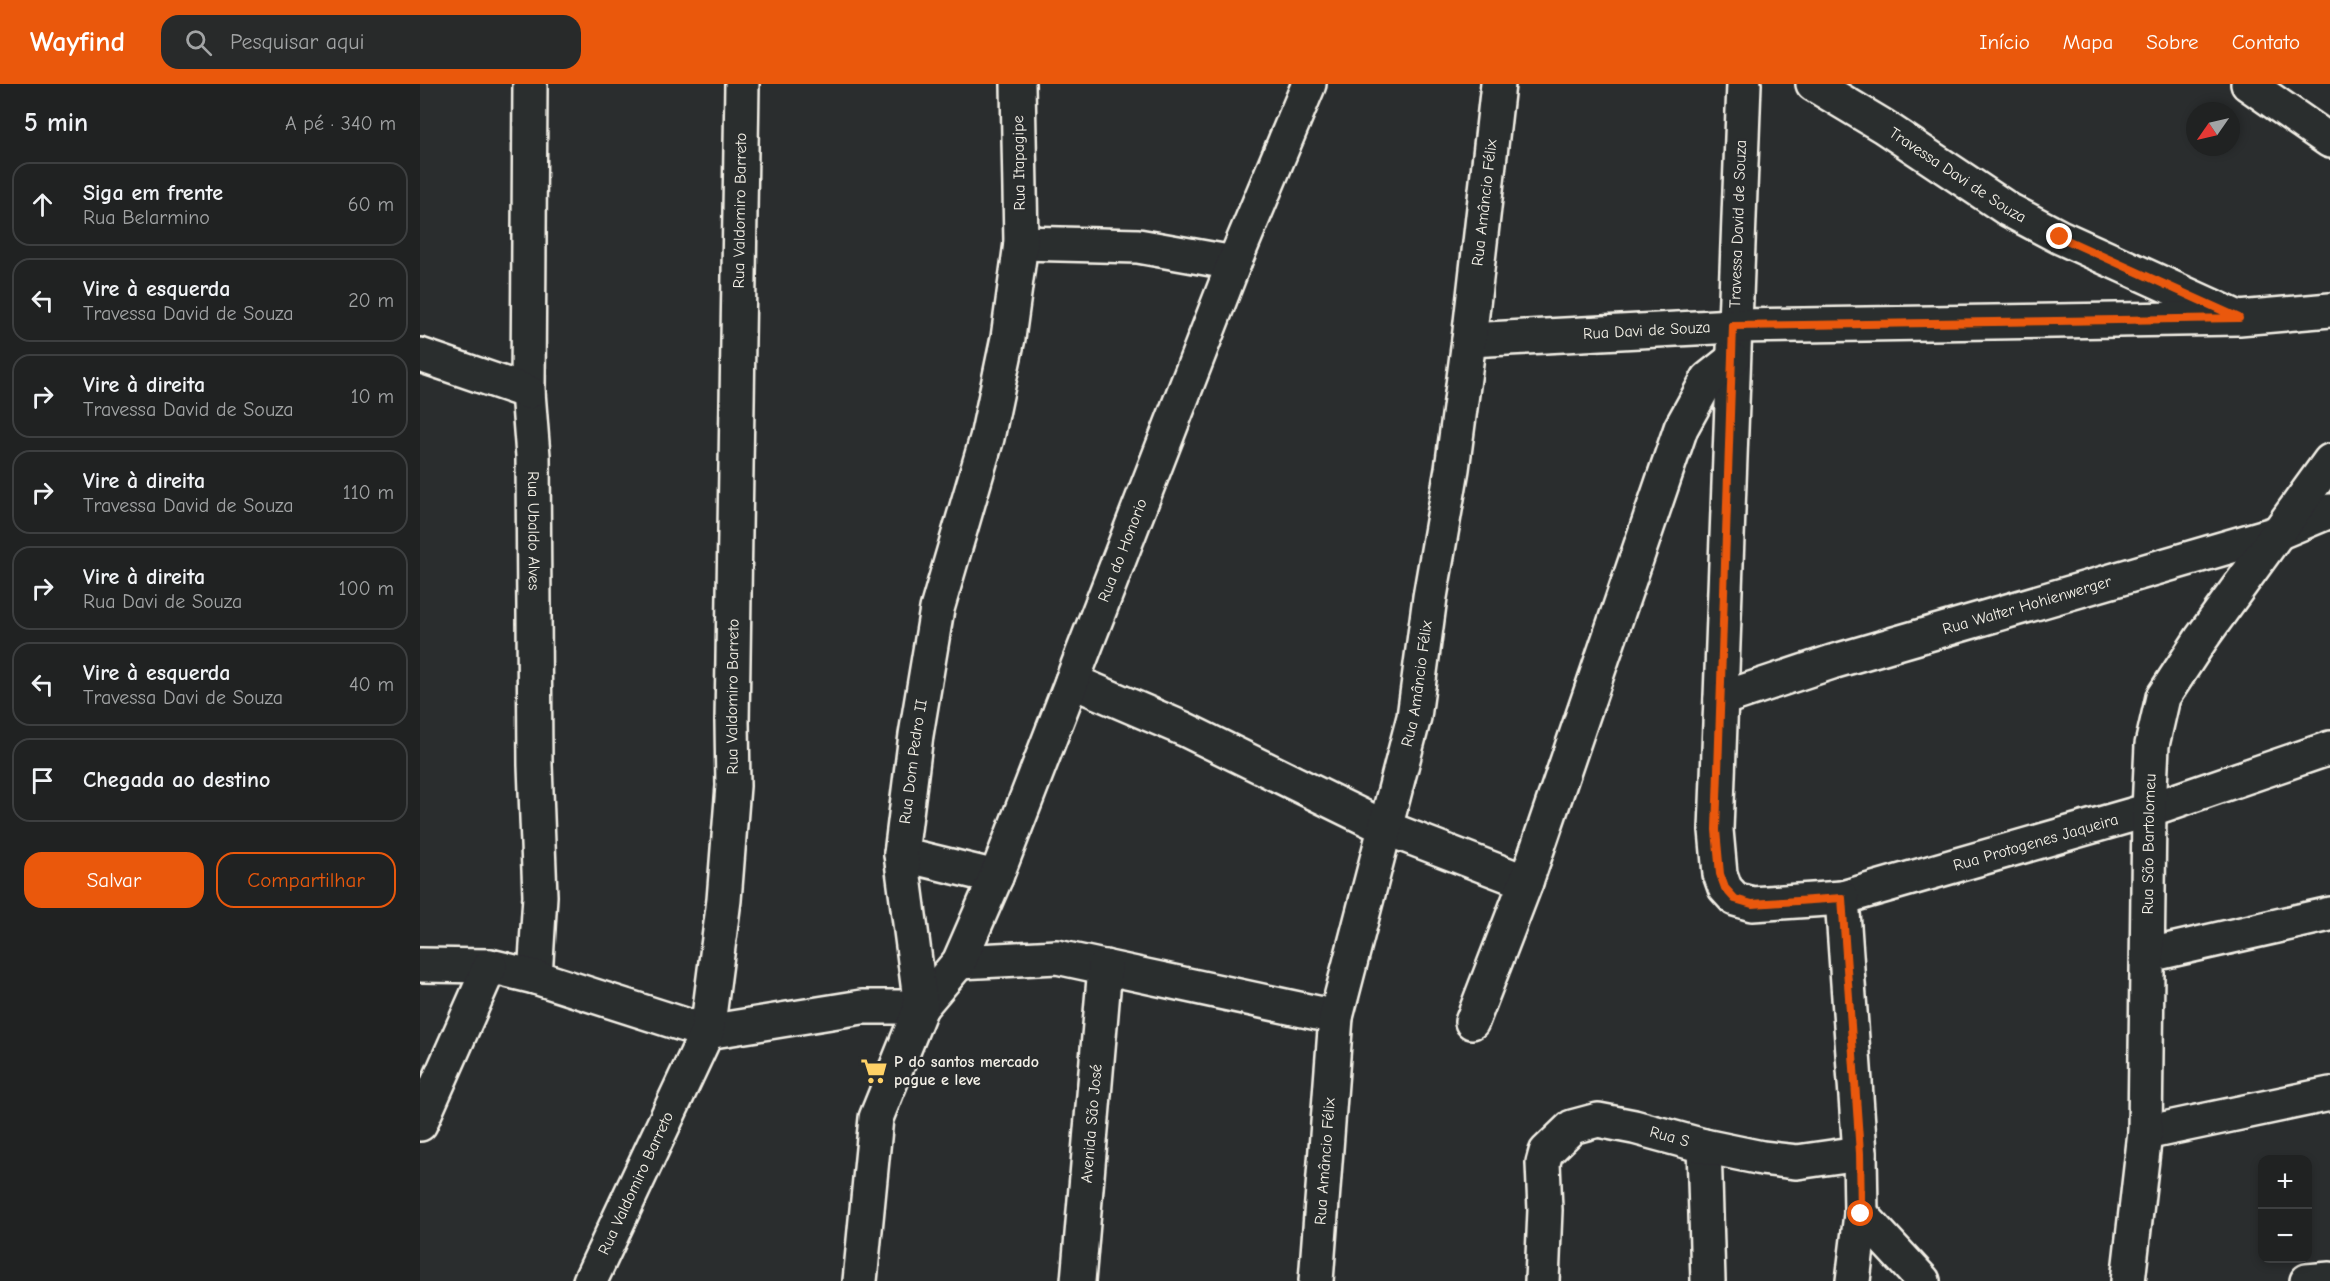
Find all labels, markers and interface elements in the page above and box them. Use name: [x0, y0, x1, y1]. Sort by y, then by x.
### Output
search box: [161, 15, 581, 69]
text: Wayfind: [30, 26, 125, 58]
icon: search: [182, 26, 215, 59]
text: Pesquisar aqui: [230, 29, 365, 55]
text: Início: [1979, 30, 2030, 54]
text: Mapa: [2063, 30, 2113, 54]
text: Sobre: [2146, 30, 2199, 54]
text: Contato: [2232, 30, 2300, 54]
north arrow: [2186, 102, 2240, 156]
text: 5 min: [24, 108, 88, 138]
text: A pé · 340 m: [285, 112, 396, 135]
street label: Rua Itapagipe: [1009, 115, 1029, 211]
street label: Travessa Davi de Souza: [1886, 124, 2029, 226]
street label: Rua Valdomiro Barreto: [730, 133, 750, 289]
street label: Rua Amâncio Félix: [1468, 138, 1501, 267]
street label: Travessa David de Souza: [1726, 139, 1750, 309]
text: Siga em frente: [83, 180, 223, 206]
icon: ahead: [26, 188, 59, 221]
text: 60 m: [348, 193, 394, 216]
text: Rua Belarmino: [83, 206, 210, 229]
route end: [2046, 223, 2072, 249]
text: Vire à esquerda: [83, 276, 231, 302]
icon: left: [26, 284, 59, 317]
text: 20 m: [348, 289, 394, 312]
text: Travessa David de Souza: [83, 302, 294, 325]
street label: Rua Davi de Souza: [1583, 318, 1711, 343]
text: Vire à direita: [83, 372, 205, 398]
icon: right: [26, 380, 59, 413]
text: 10 m: [351, 385, 394, 408]
text: Travessa David de Souza: [83, 398, 294, 421]
text: Vire à direita: [83, 468, 205, 494]
street label: Rua Ubaldo Alves: [524, 471, 543, 591]
icon: right: [26, 476, 59, 509]
text: 110 m: [343, 481, 394, 504]
text: Travessa David de Souza: [83, 494, 294, 517]
street label: Rua do Honorio: [1094, 496, 1151, 605]
text: Vire à direita: [83, 564, 205, 590]
icon: right: [26, 572, 59, 605]
street label: Rua Walter Hohienwerger: [1940, 572, 2114, 638]
text: 100 m: [339, 577, 394, 600]
text: Rua Davi de Souza: [83, 590, 242, 613]
street label: Rua Valdomiro Barreto: [723, 619, 743, 775]
street label: Rua Amâncio Félix: [1398, 619, 1436, 749]
text: Vire à esquerda: [83, 660, 231, 686]
icon: left: [26, 668, 59, 701]
text: 40 m: [349, 673, 394, 696]
text: Travessa Davi de Souza: [83, 686, 283, 709]
street label: Rua Dom Pedro II: [896, 698, 931, 825]
icon: arrive: [26, 764, 59, 797]
text: Chegada ao destino: [83, 767, 270, 793]
street label: Rua São Bartolomeu: [2139, 773, 2160, 915]
street label: Rua Protogenes Jaqueira: [1951, 810, 2120, 875]
button: Salvar: [24, 852, 204, 908]
button: Compartilhar: [216, 852, 396, 908]
place label: P do santos mercado pague e leve: [894, 1053, 1039, 1089]
supermarket icon: P do santos mercado pague e leve: [859, 1056, 889, 1086]
street label: Avenida São José: [1077, 1063, 1106, 1184]
street label: Rua Amâncio Félix: [1311, 1097, 1339, 1225]
street label: Rua Valdomiro Barreto: [595, 1109, 677, 1258]
street label: Rua S: [1648, 1123, 1691, 1151]
map controls: [2258, 1155, 2312, 1263]
button: +: [2258, 1155, 2312, 1209]
route start: [1847, 1200, 1873, 1226]
button: −: [2258, 1209, 2312, 1263]

